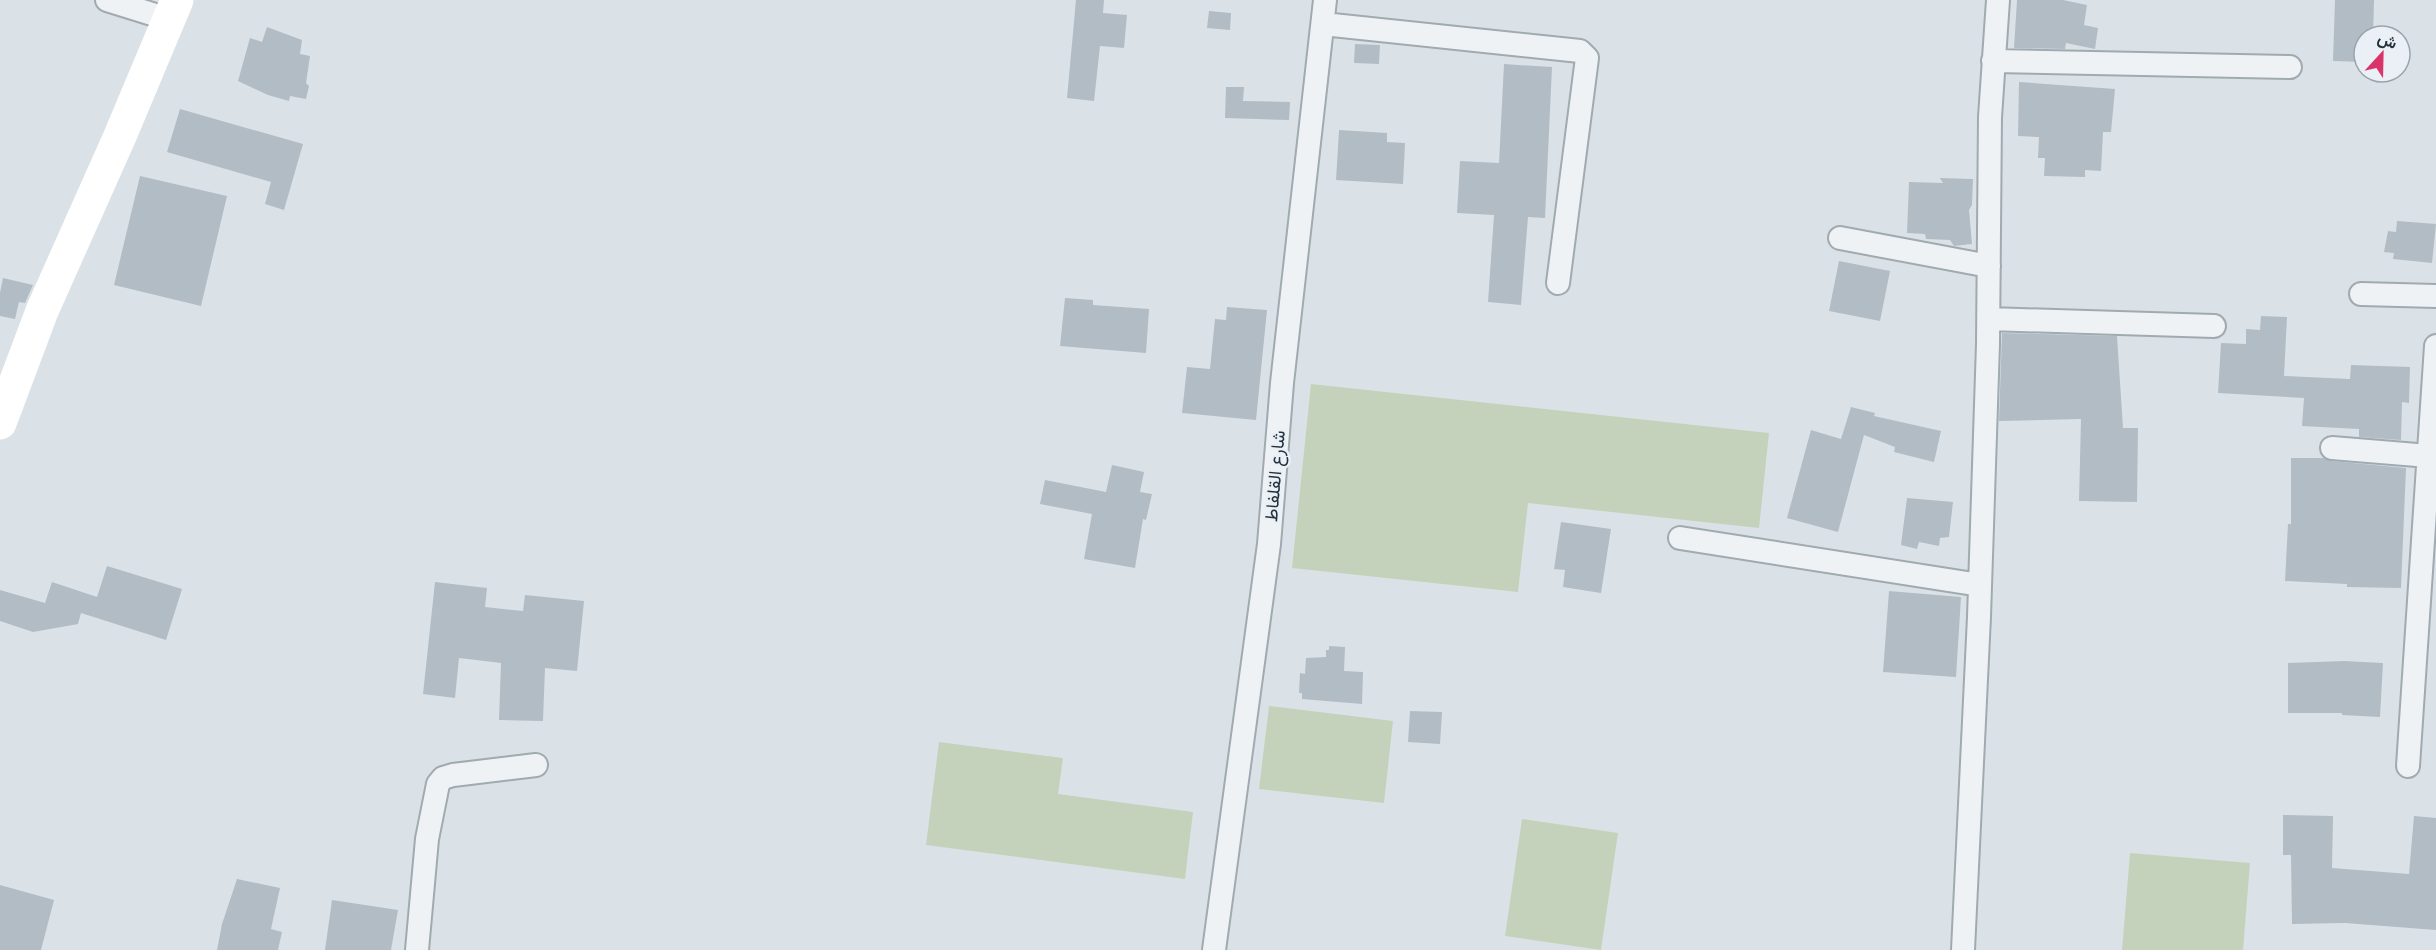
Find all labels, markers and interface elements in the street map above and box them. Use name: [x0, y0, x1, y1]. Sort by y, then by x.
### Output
north arrow: [2352, 24, 2412, 84]
text: ش: [2375, 27, 2400, 53]
street label: شارع القلفاط: [1259, 429, 1291, 523]

